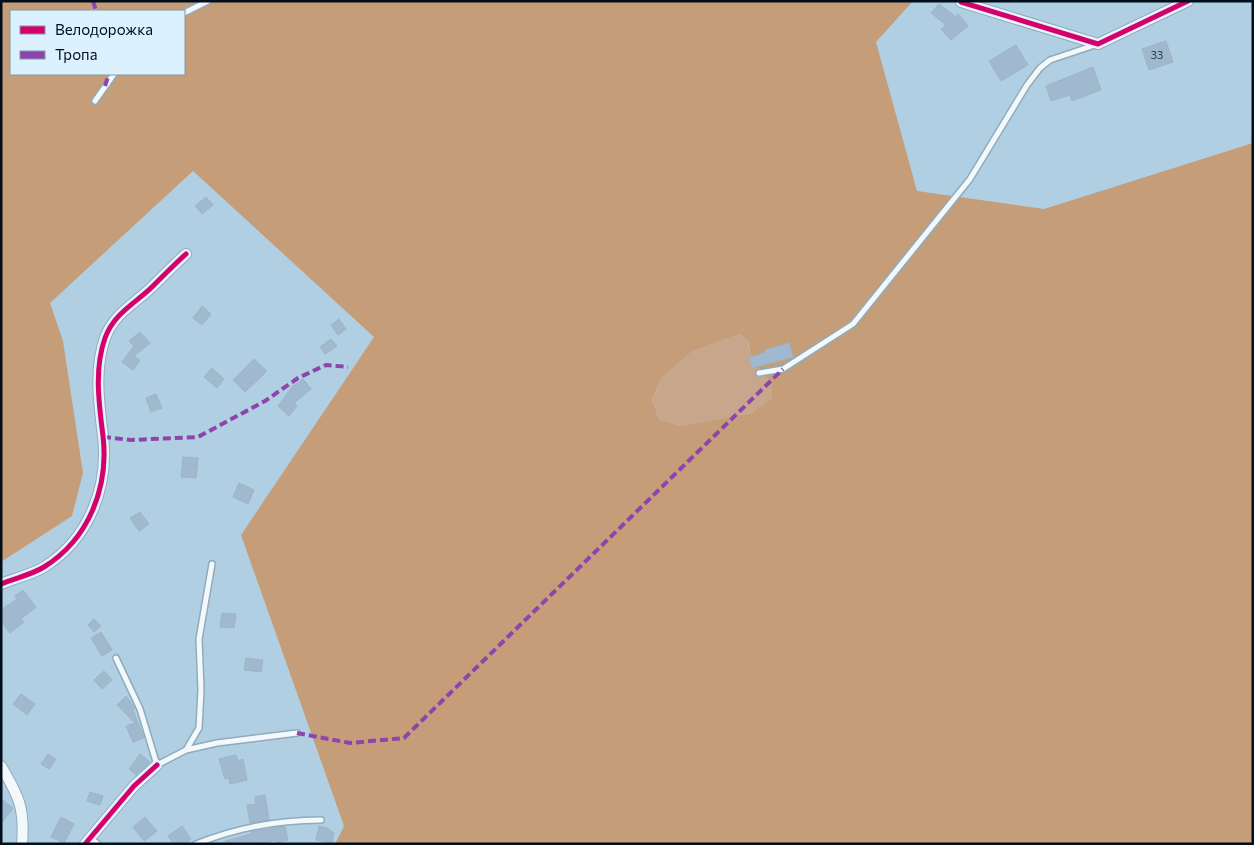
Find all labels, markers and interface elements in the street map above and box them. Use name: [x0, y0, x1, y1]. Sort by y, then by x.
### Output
legend: [10, 10, 185, 75]
text: Велодорожка: [55, 20, 153, 38]
text: Тропа: [55, 45, 97, 63]
house number: 33: [1151, 48, 1163, 61]

